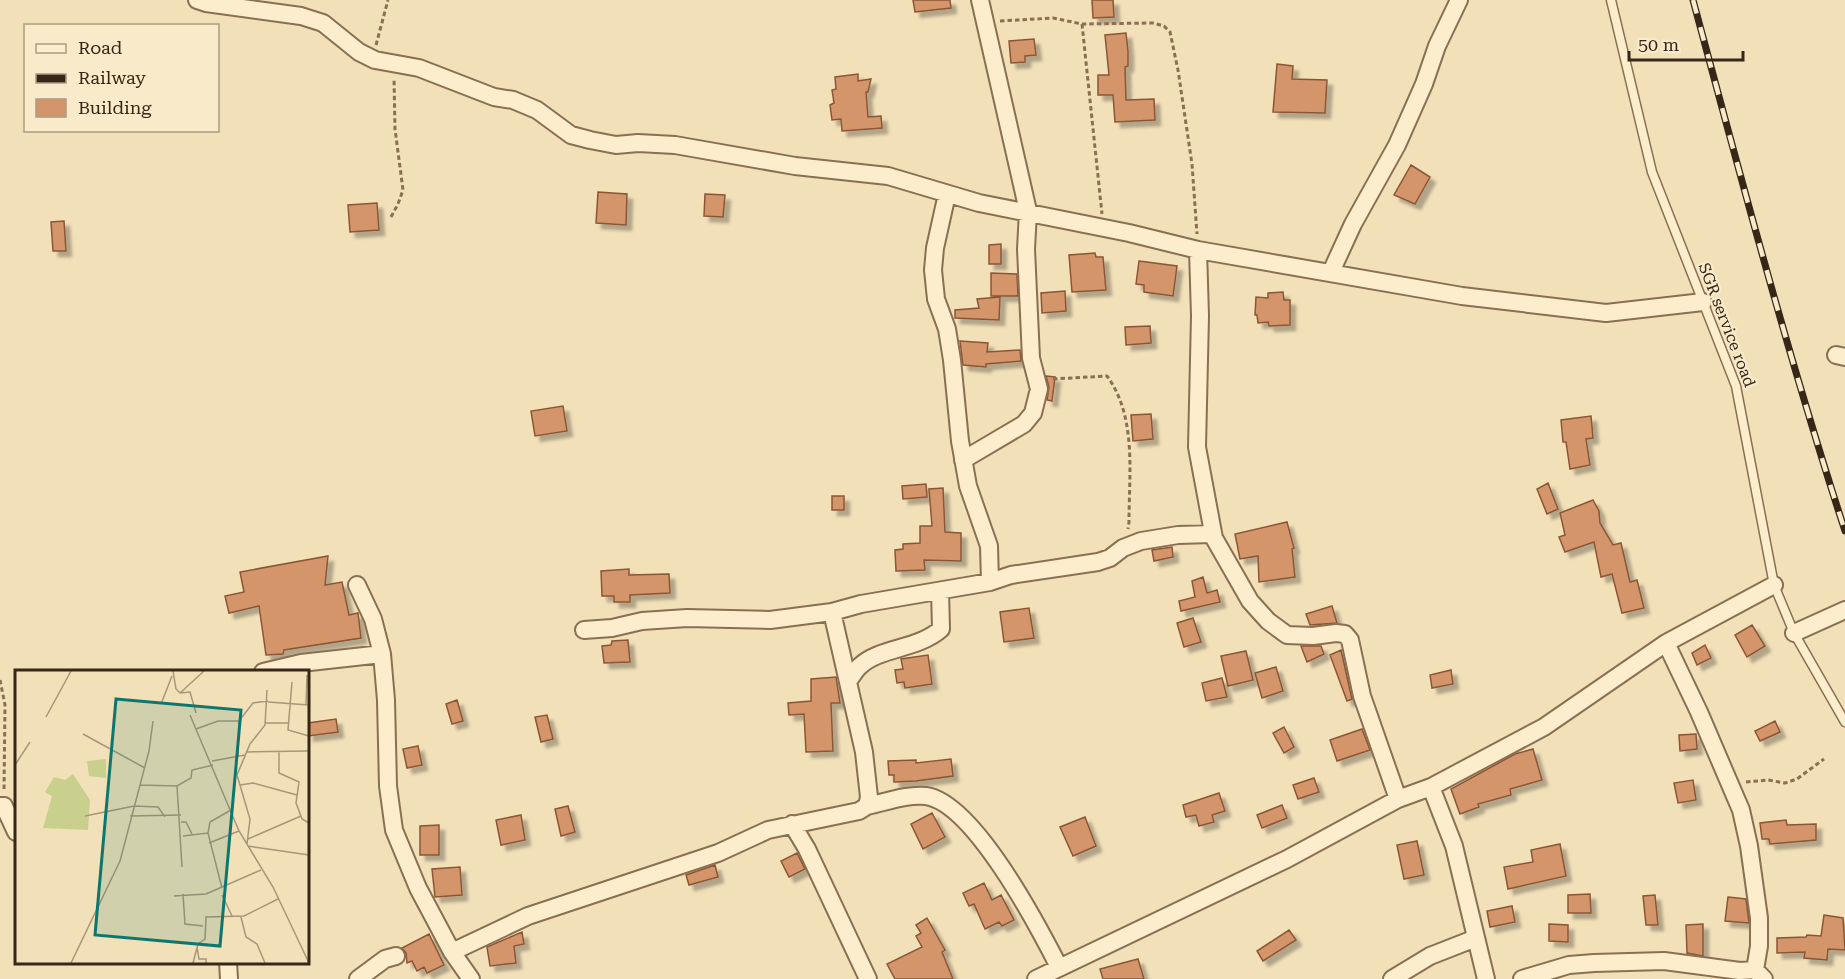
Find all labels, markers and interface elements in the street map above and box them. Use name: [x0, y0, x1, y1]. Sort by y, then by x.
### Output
legend: [24, 24, 219, 132]
scale bar: [1629, 24, 1743, 62]
text: 50 m: [1638, 34, 1679, 55]
text: Road: [78, 37, 123, 58]
text: Railway: [78, 67, 146, 88]
text: Building: [78, 97, 152, 118]
street label: SGR service road: [1695, 260, 1759, 390]
inset map: [15, 670, 309, 964]

